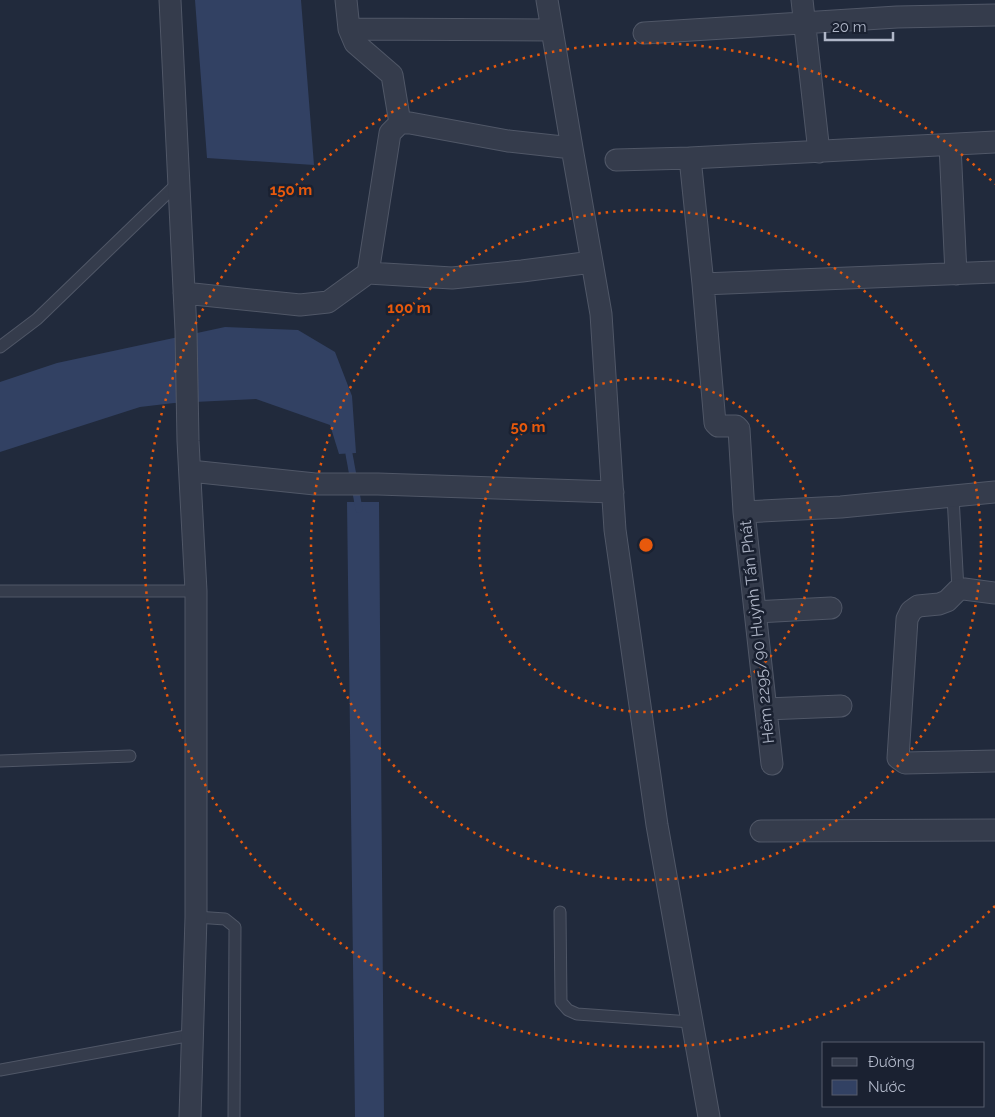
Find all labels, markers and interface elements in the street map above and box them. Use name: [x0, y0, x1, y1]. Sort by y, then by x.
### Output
scale bar: [825, 10, 892, 42]
text: 20 m: [832, 18, 867, 36]
text: 150 m: [270, 181, 312, 199]
text: 100 m: [387, 299, 431, 317]
text: 50 m: [510, 418, 546, 436]
street label: Hẻm 2295/90 Huỳnh Tấn Phát: [736, 519, 778, 745]
centre of rings: [637, 536, 655, 554]
legend: [822, 1042, 985, 1107]
text: Đường: [868, 1053, 915, 1071]
text: Nước: [868, 1078, 906, 1096]

